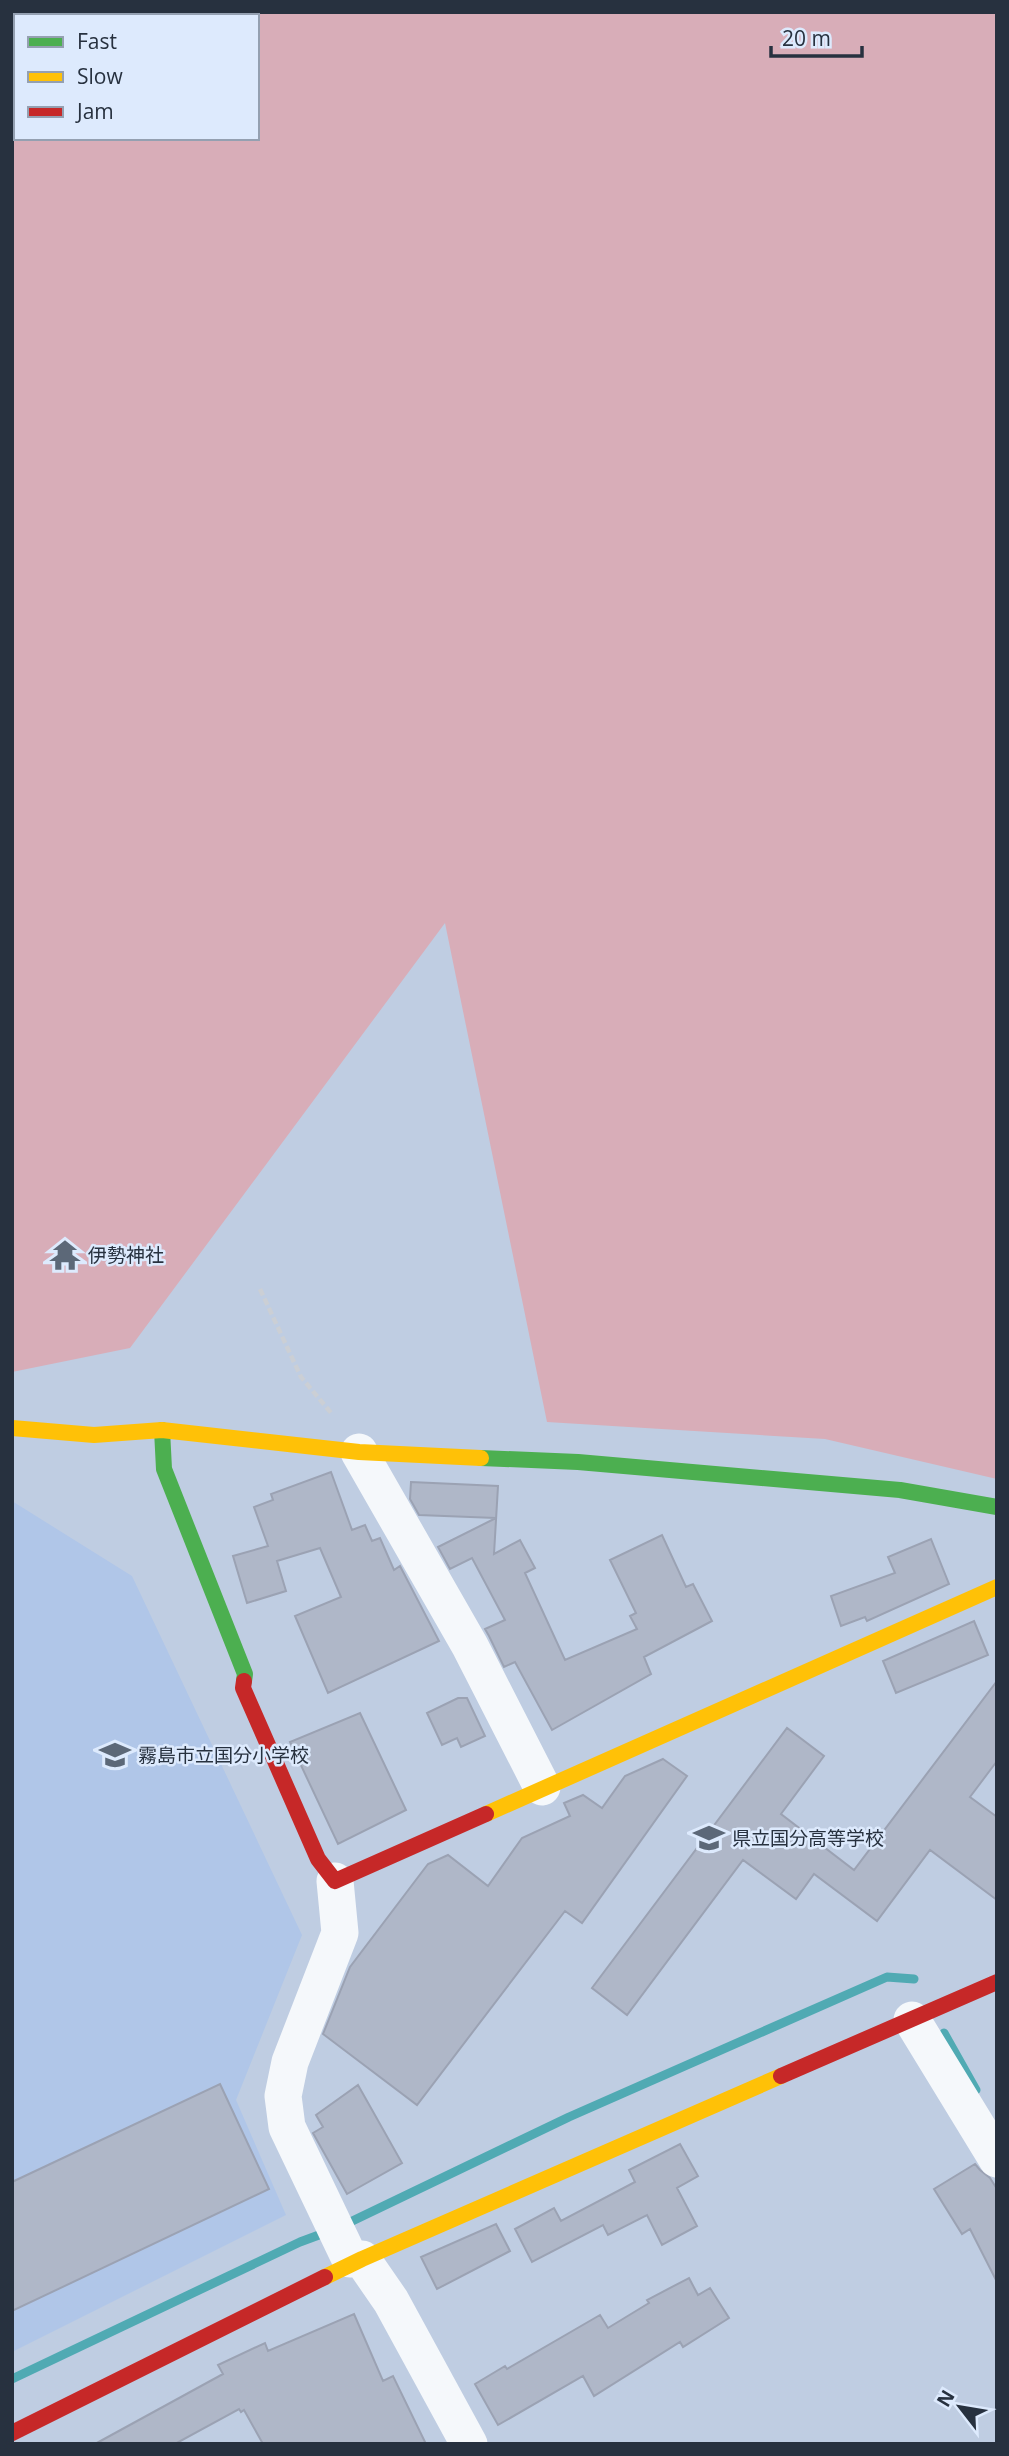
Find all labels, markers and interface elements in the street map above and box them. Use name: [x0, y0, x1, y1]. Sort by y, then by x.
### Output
legend: [14, 14, 259, 140]
scale bar: [771, 14, 862, 58]
text: 20 m: [782, 24, 831, 52]
text: Fast: [77, 27, 117, 55]
text: Slow: [77, 62, 123, 90]
text: Jam: [75, 97, 114, 125]
temple icon: 伊勢神社: [48, 1238, 82, 1272]
place label: 伊勢神社: [88, 1242, 164, 1268]
school or university icon: 霧島市立国分小学校: [98, 1738, 132, 1772]
place label: 霧島市立国分小学校: [138, 1742, 309, 1768]
school or university icon: 県立国分高等学校: [692, 1821, 726, 1855]
place label: 県立国分高等学校: [732, 1825, 884, 1851]
north arrow: [925, 2372, 995, 2442]
text: N: [930, 2385, 961, 2412]

